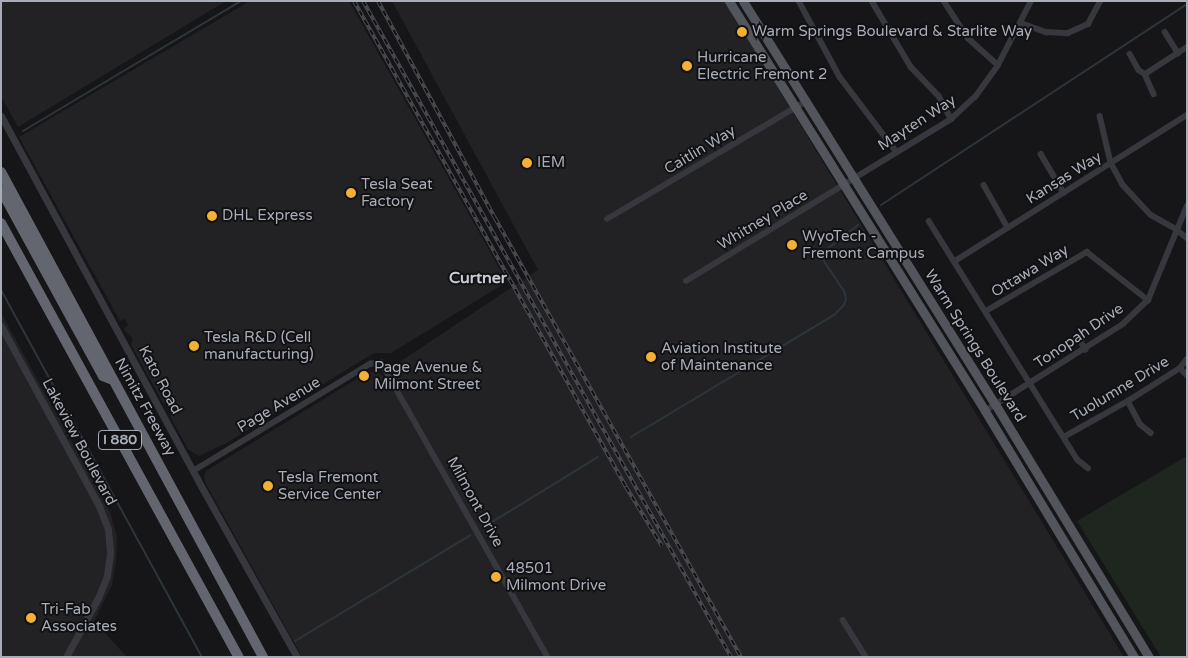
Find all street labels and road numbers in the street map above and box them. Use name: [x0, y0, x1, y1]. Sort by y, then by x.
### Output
street label: Mayten Way: [875, 91, 959, 155]
street label: Caitlin Way: [661, 122, 739, 178]
street label: Kansas Way: [1023, 148, 1105, 208]
street label: Whitney Place: [715, 186, 811, 254]
street label: Ottawa Way: [988, 241, 1072, 301]
street label: Warm Springs Boulevard: [921, 267, 1029, 425]
street label: Tonopah Drive: [1031, 300, 1127, 372]
street label: Kato Road: [135, 343, 185, 417]
street label: Tuolumne Drive: [1068, 353, 1172, 425]
street label: Nimitz Freeway: [111, 355, 179, 459]
street label: Page Avenue: [234, 373, 324, 437]
street label: Lakeview Boulevard: [38, 375, 120, 509]
road number: I 880: [98, 428, 142, 452]
street label: Milmont Drive: [443, 454, 507, 550]

